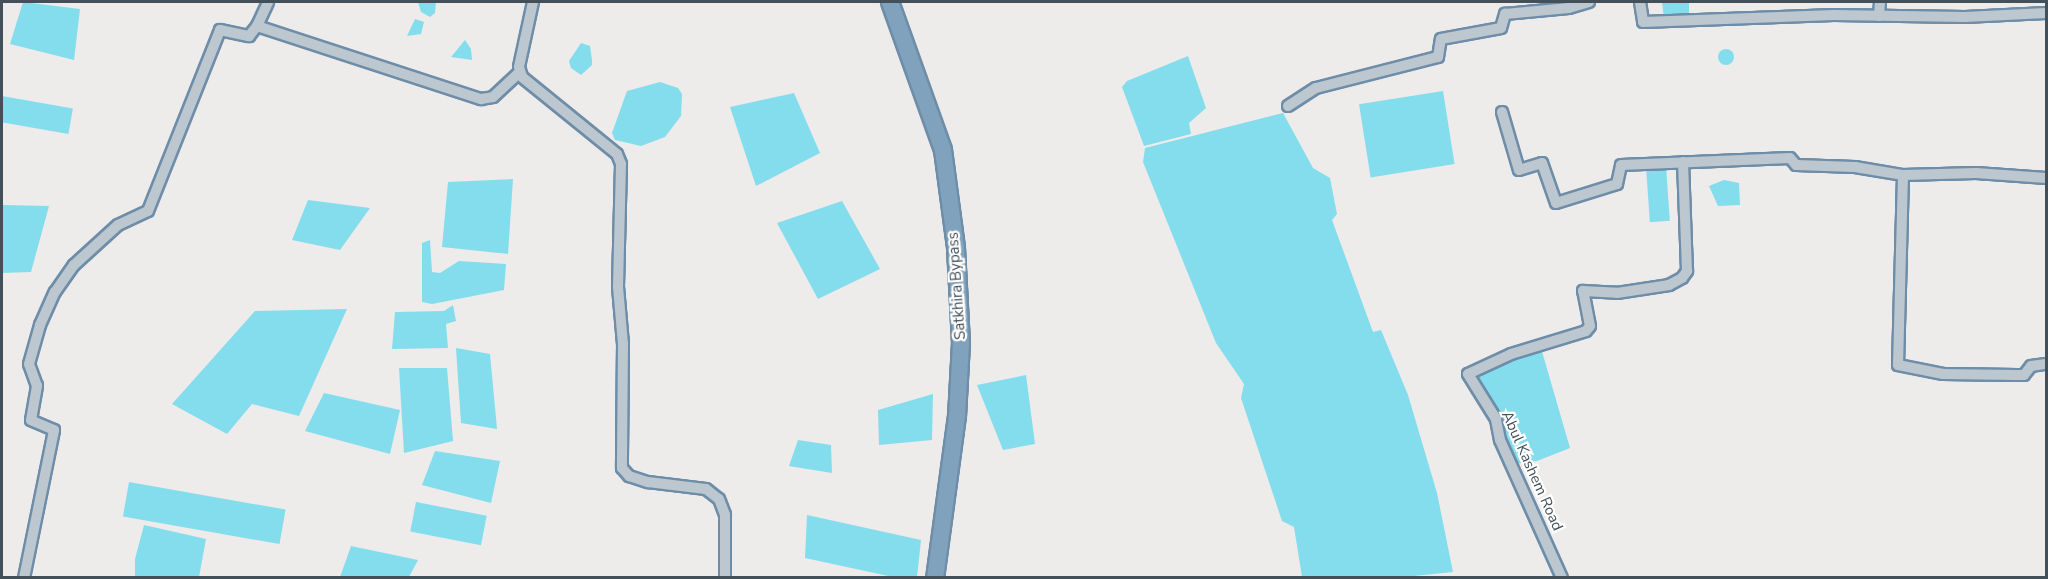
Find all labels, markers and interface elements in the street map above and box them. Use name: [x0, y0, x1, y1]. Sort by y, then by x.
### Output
street label: Satkhira Bypass: [944, 232, 970, 340]
street label: Abul Kashem Road: [1498, 408, 1566, 534]

